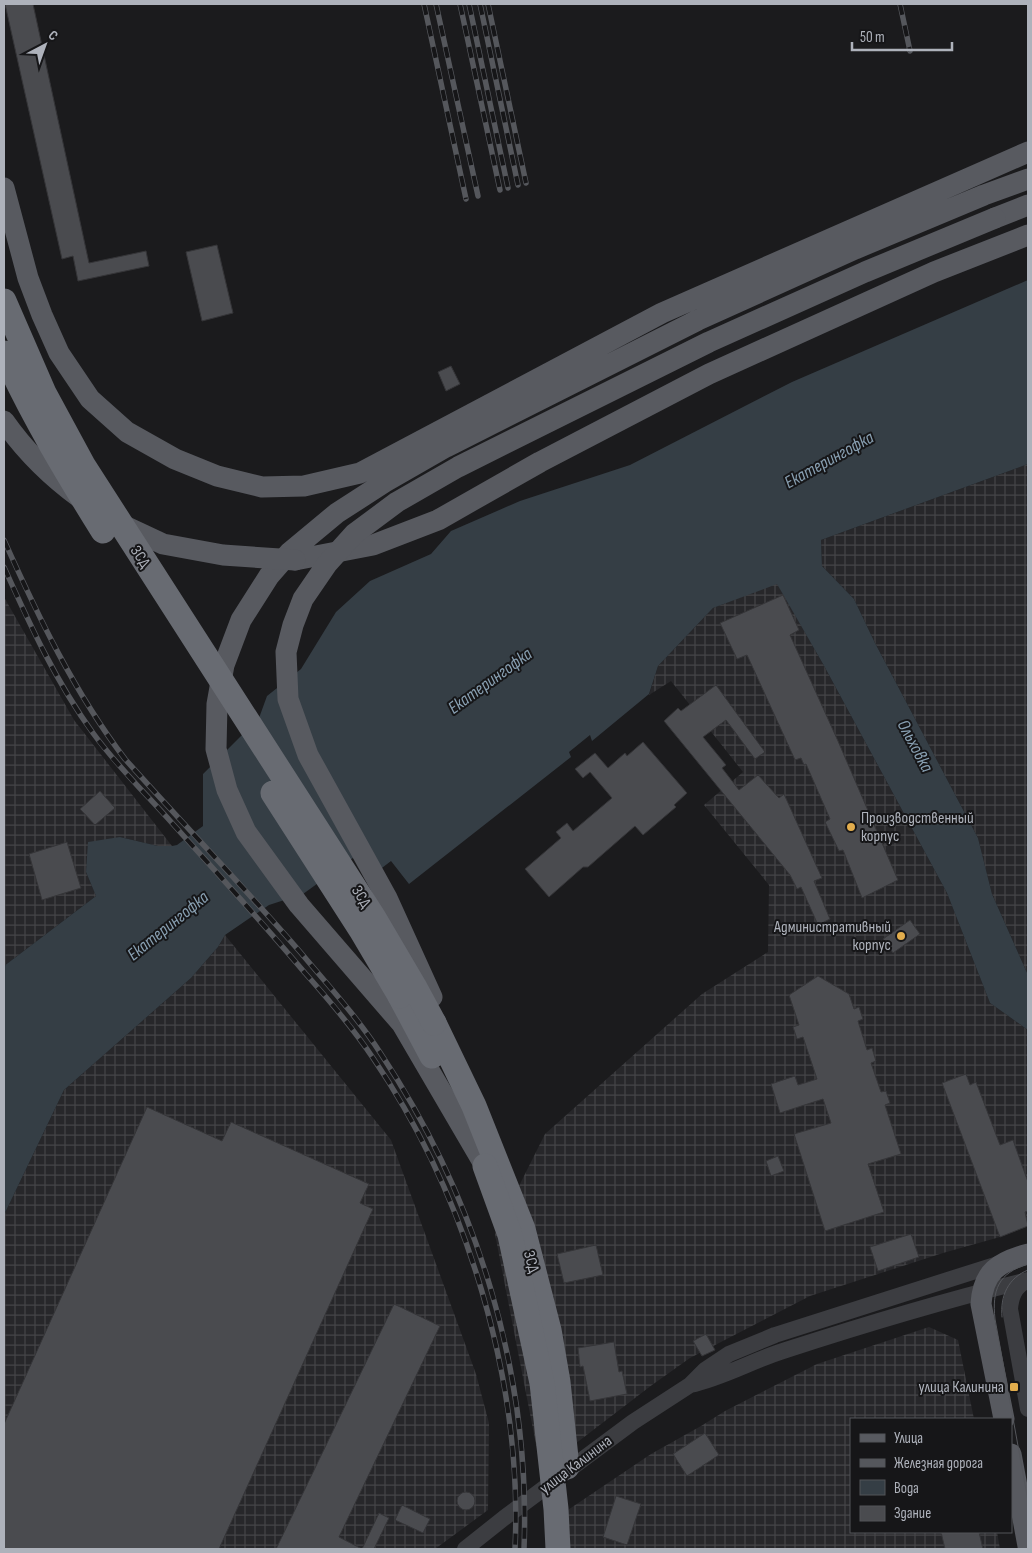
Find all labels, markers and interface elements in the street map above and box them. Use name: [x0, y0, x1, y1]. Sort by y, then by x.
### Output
north arrow: [20, 20, 70, 70]
scale bar: [852, 20, 952, 52]
text: С: [45, 27, 61, 44]
text: 50 m: [860, 28, 885, 47]
water label: Екатерингофка: [781, 427, 878, 493]
street label: ЗСД: [126, 542, 154, 572]
water label: Екатерингофка: [444, 643, 537, 718]
water label: Ольховка: [893, 716, 938, 776]
place label: Производственный корпус: [861, 809, 974, 846]
marker: Производственный корпус: [845, 821, 857, 833]
street label: ЗСД: [347, 882, 375, 912]
water label: Екатерингофка: [123, 886, 213, 965]
place label: Административный корпус: [773, 918, 891, 955]
marker: Административный корпус: [895, 930, 907, 942]
street label: ЗСД: [519, 1249, 543, 1276]
place label: улица Калинина: [918, 1378, 1004, 1397]
marker: улица Калинина: [1008, 1381, 1020, 1393]
legend: [850, 1418, 1012, 1533]
text: Улица: [894, 1429, 923, 1448]
street label: улица Калинина: [536, 1432, 616, 1498]
text: Железная дорога: [894, 1454, 983, 1473]
text: Вода: [894, 1479, 919, 1498]
text: Здание: [894, 1504, 931, 1523]

